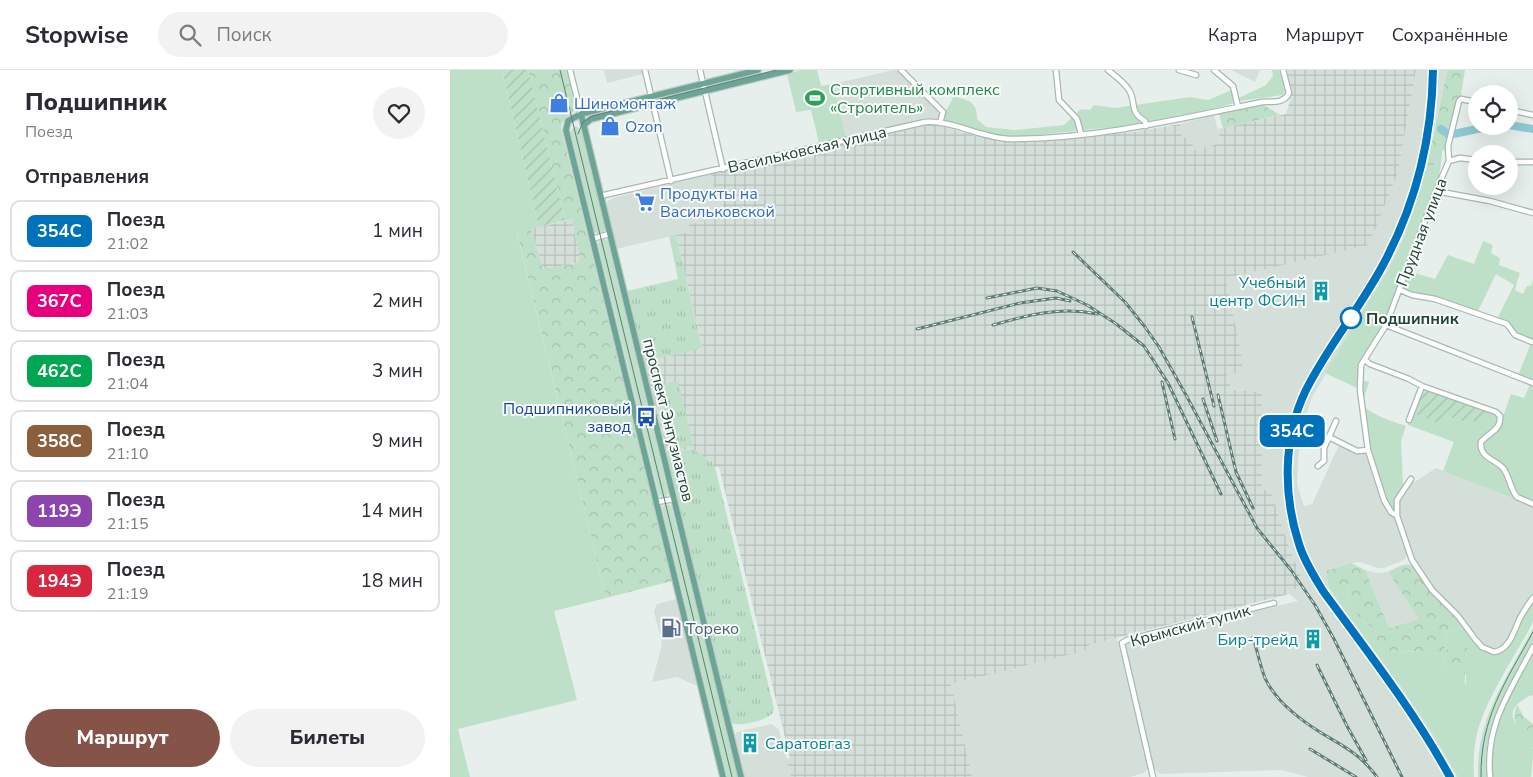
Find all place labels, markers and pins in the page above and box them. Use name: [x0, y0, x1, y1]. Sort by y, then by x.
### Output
place label: Спортивный комплекс «Строитель»: [830, 79, 1000, 119]
sports icon: Спортивный комплекс «Строитель»: [804, 87, 826, 109]
shop icon: Шиномонтаж: [548, 92, 570, 114]
place label: Шиномонтаж: [574, 93, 676, 115]
shop icon: Ozon: [599, 115, 621, 137]
place label: Ozon: [625, 116, 663, 138]
place label: Продукты на Васильковской: [660, 183, 775, 223]
supermarket icon: Продукты на Васильковской: [634, 191, 656, 213]
place label: Учебный центр ФСИН: [1209, 272, 1306, 312]
building icon: Учебный центр ФСИН: [1310, 280, 1332, 302]
marker: Подшипник: [1340, 307, 1362, 329]
place label: Подшипник: [1366, 308, 1460, 330]
place label: Подшипниковый завод: [503, 398, 632, 438]
bus stop icon: Подшипниковый завод: [635, 406, 657, 428]
fuel station icon: Тореко: [660, 617, 682, 639]
place label: Тореко: [686, 618, 739, 640]
building icon: Бир-трейд: [1302, 628, 1324, 650]
place label: Бир-трейд: [1218, 629, 1299, 651]
building icon: Саратовгаз: [739, 732, 761, 754]
place label: Саратовгаз: [765, 733, 851, 755]

